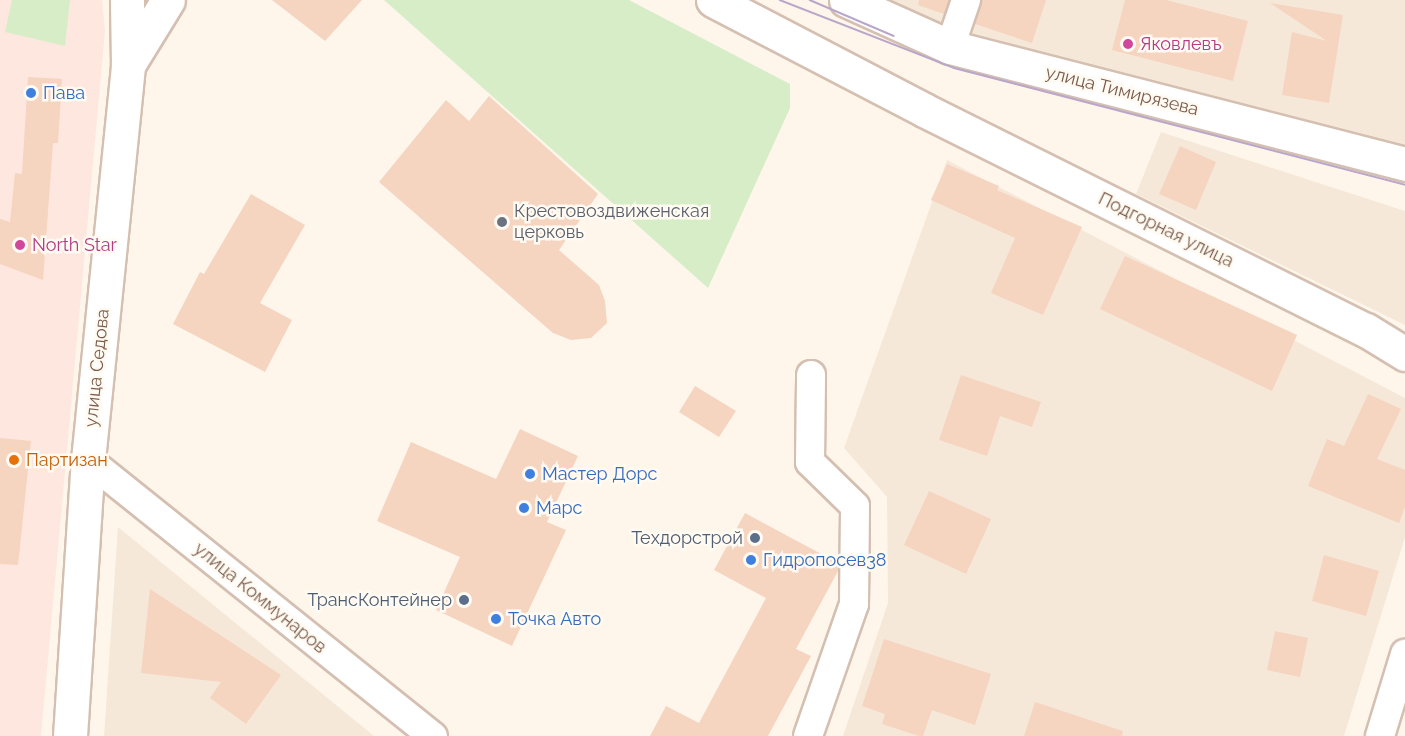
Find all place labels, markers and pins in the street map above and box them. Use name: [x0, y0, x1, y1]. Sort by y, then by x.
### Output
place label: Яковлевъ: [1140, 33, 1222, 55]
marker: Яковлевъ: [1121, 37, 1135, 51]
place label: Пава: [43, 82, 85, 104]
marker: Пава: [24, 86, 38, 100]
place label: Крестовоздвиженская церковь: [514, 201, 709, 244]
marker: Крестовоздвиженская церковь: [495, 215, 509, 229]
place label: North Star: [32, 234, 117, 256]
marker: North Star: [13, 238, 27, 252]
place label: Партизан: [26, 449, 108, 471]
marker: Партизан: [7, 453, 21, 467]
place label: Мастер Дорс: [542, 463, 657, 485]
marker: Мастер Дорс: [523, 467, 537, 481]
place label: Марс: [536, 497, 582, 519]
marker: Марс: [517, 501, 531, 515]
place label: Техдорстрой: [631, 527, 743, 549]
marker: Техдорстрой: [748, 531, 762, 545]
place label: Гидропосев38: [763, 549, 886, 571]
marker: Гидропосев38: [744, 553, 758, 567]
place label: ТрансКонтейнер: [307, 589, 452, 611]
marker: ТрансКонтейнер: [457, 593, 471, 607]
place label: Точка Авто: [508, 608, 602, 630]
marker: Точка Авто: [489, 612, 503, 626]

